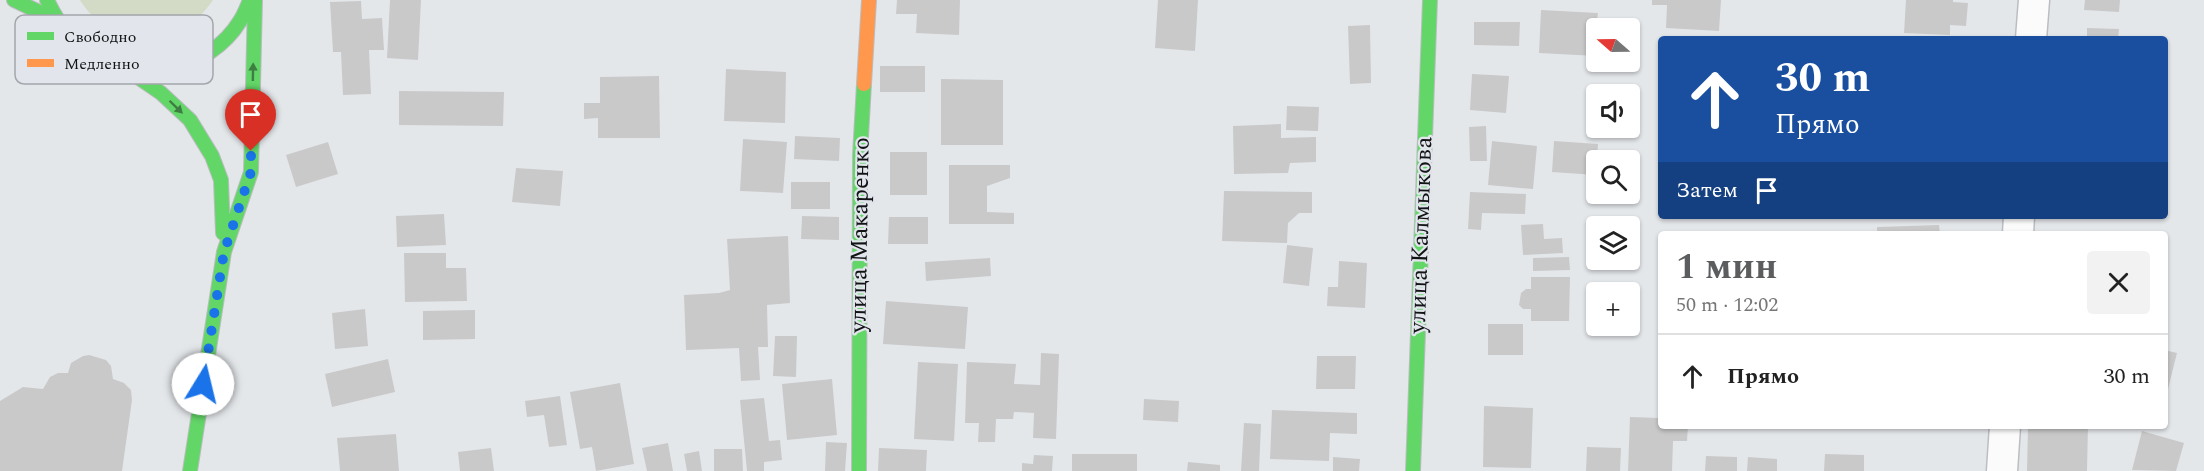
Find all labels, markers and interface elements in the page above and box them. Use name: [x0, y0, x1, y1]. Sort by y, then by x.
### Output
legend: [15, 15, 213, 84]
north arrow: [1586, 18, 1640, 72]
map controls: [1586, 18, 1640, 336]
text: Свободно: [64, 25, 136, 49]
text: 30 m: [1775, 47, 1870, 110]
text: Медленно: [64, 52, 140, 76]
icon: ahead: [1676, 60, 1754, 138]
one-way arrow: [248, 62, 257, 81]
button: sound: [1586, 84, 1640, 138]
pin: [225, 89, 276, 151]
icon: arrive: [234, 98, 267, 131]
one-way arrow: [168, 99, 182, 113]
text: Прямо: [1775, 104, 1859, 146]
street label: улица Калмыкова: [1400, 136, 1442, 335]
street label: улица Макаренко: [840, 137, 880, 334]
button: search: [1586, 150, 1640, 204]
text: Затем: [1676, 174, 1738, 207]
icon: arrive: [1750, 174, 1783, 207]
button: layers: [1586, 216, 1640, 270]
text: 1 мин: [1676, 240, 1777, 295]
button: close: [2087, 251, 2150, 314]
button: +: [1586, 282, 1640, 336]
text: 50 m · 12:02: [1676, 290, 1778, 320]
position arrow: [171, 352, 235, 416]
icon: ahead: [1676, 360, 1709, 393]
text: Прямо: [1727, 360, 1799, 393]
text: 30 m: [2104, 360, 2150, 393]

